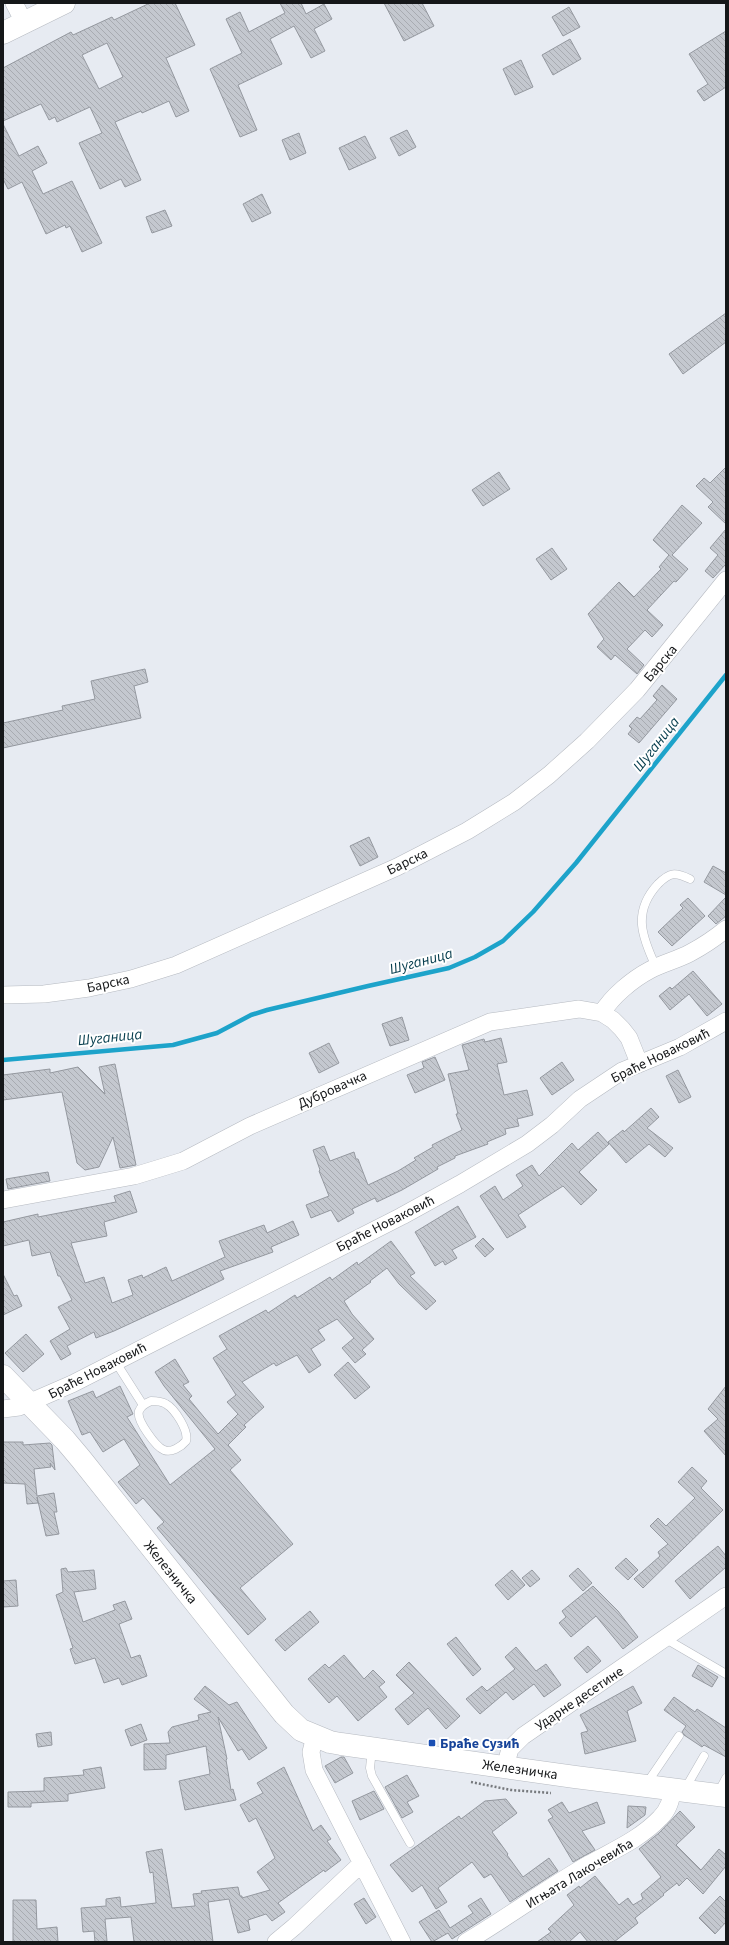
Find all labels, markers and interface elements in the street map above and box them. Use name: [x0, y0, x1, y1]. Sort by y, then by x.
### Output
street label: Барска: [639, 641, 682, 687]
water label: Шуганица: [628, 712, 685, 776]
street label: Барска: [384, 843, 431, 880]
water label: Шуганица: [387, 943, 455, 980]
street label: Барска: [85, 970, 131, 998]
street label: Браће Новаковић: [608, 1023, 713, 1089]
water label: Шуганица: [77, 1024, 143, 1051]
street label: Дубровачка: [295, 1066, 370, 1114]
street label: Браће Новаковић: [333, 1191, 438, 1257]
street label: Браће Новаковић: [45, 1338, 150, 1404]
street label: Железничка: [139, 1537, 202, 1608]
street label: Ударне десетине: [531, 1662, 628, 1736]
place label: Браће Сузић: [440, 1734, 519, 1754]
marker: Браће Сузић: [427, 1738, 437, 1748]
street label: Железничка: [481, 1755, 559, 1785]
street label: Игњата Лакочевића: [522, 1834, 637, 1914]

